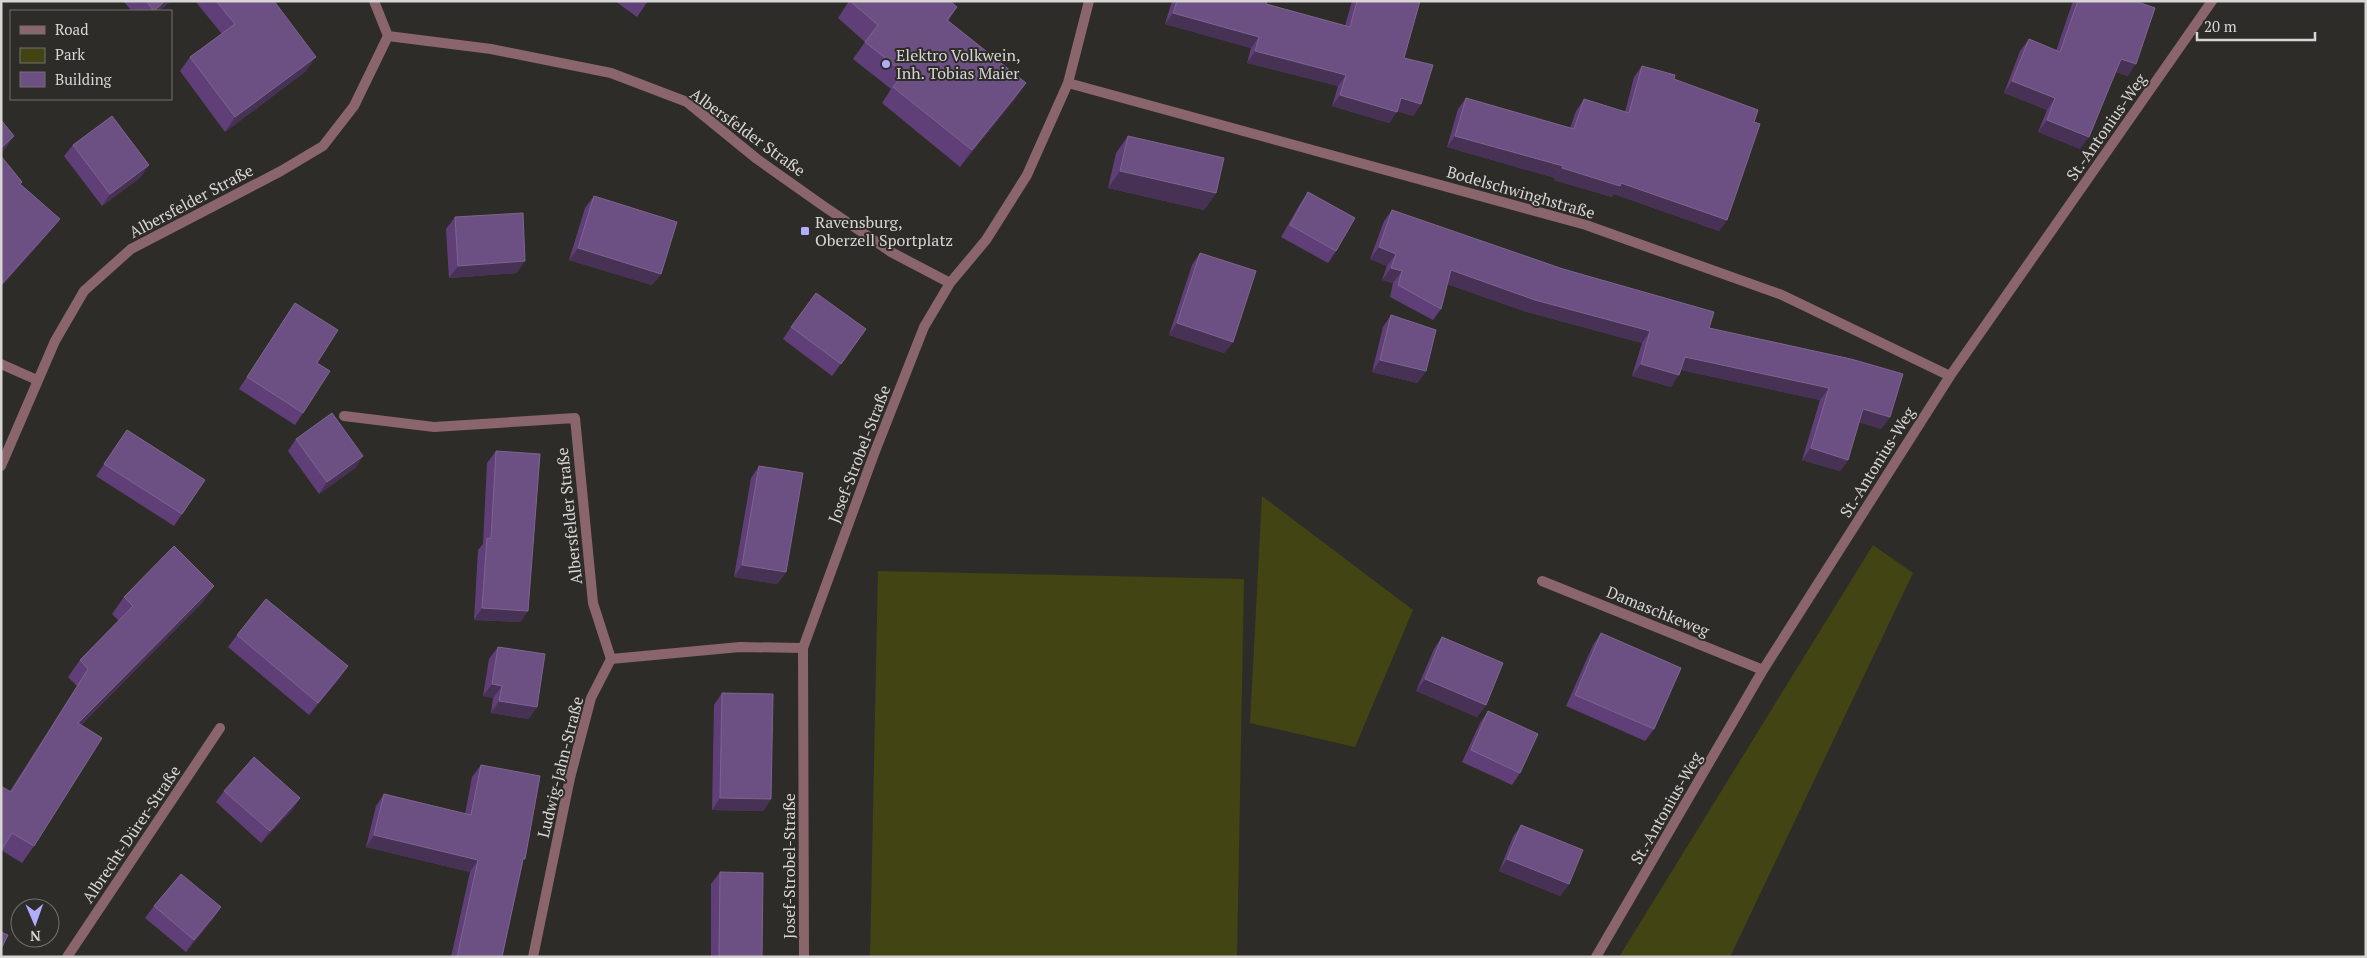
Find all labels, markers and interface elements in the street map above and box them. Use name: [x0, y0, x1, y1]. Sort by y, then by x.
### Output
legend: [10, 10, 172, 100]
scale bar: [2197, 10, 2314, 42]
text: 20 m: [2204, 16, 2237, 36]
text: Road: [55, 19, 88, 39]
text: Park: [55, 44, 85, 64]
place label: Elektro Volkwein, Inh. Tobias Maier: [896, 44, 1021, 84]
marker: Elektro Volkwein, Inh. Tobias Maier: [880, 58, 892, 70]
text: Building: [55, 69, 113, 89]
street label: St.-Antonius-Weg: [2061, 69, 2151, 185]
street label: Albersfelder Straße: [686, 83, 810, 181]
street label: Albersfelder Straße: [125, 159, 257, 243]
street label: Bodelschwinghstraße: [1444, 160, 1598, 224]
place label: Ravensburg, Oberzell Sportplatz: [815, 211, 953, 251]
marker: Ravensburg, Oberzell Sportplatz: [799, 225, 811, 237]
street label: Josef-Strobel-Straße: [823, 382, 895, 526]
street label: St.-Antonius-Weg: [1834, 402, 1920, 521]
street label: Albersfelder Straße: [551, 446, 587, 586]
street label: Damaschkeweg: [1603, 580, 1713, 642]
street label: Ludwig-Jahn-Straße: [532, 694, 588, 840]
street label: St.-Antonius-Weg: [1625, 747, 1707, 868]
street label: Albrecht-Dürer-Straße: [77, 761, 185, 907]
street label: Josef-Strobel-Straße: [778, 793, 800, 939]
north arrow: [10, 898, 60, 948]
text: N: [29, 927, 41, 946]

